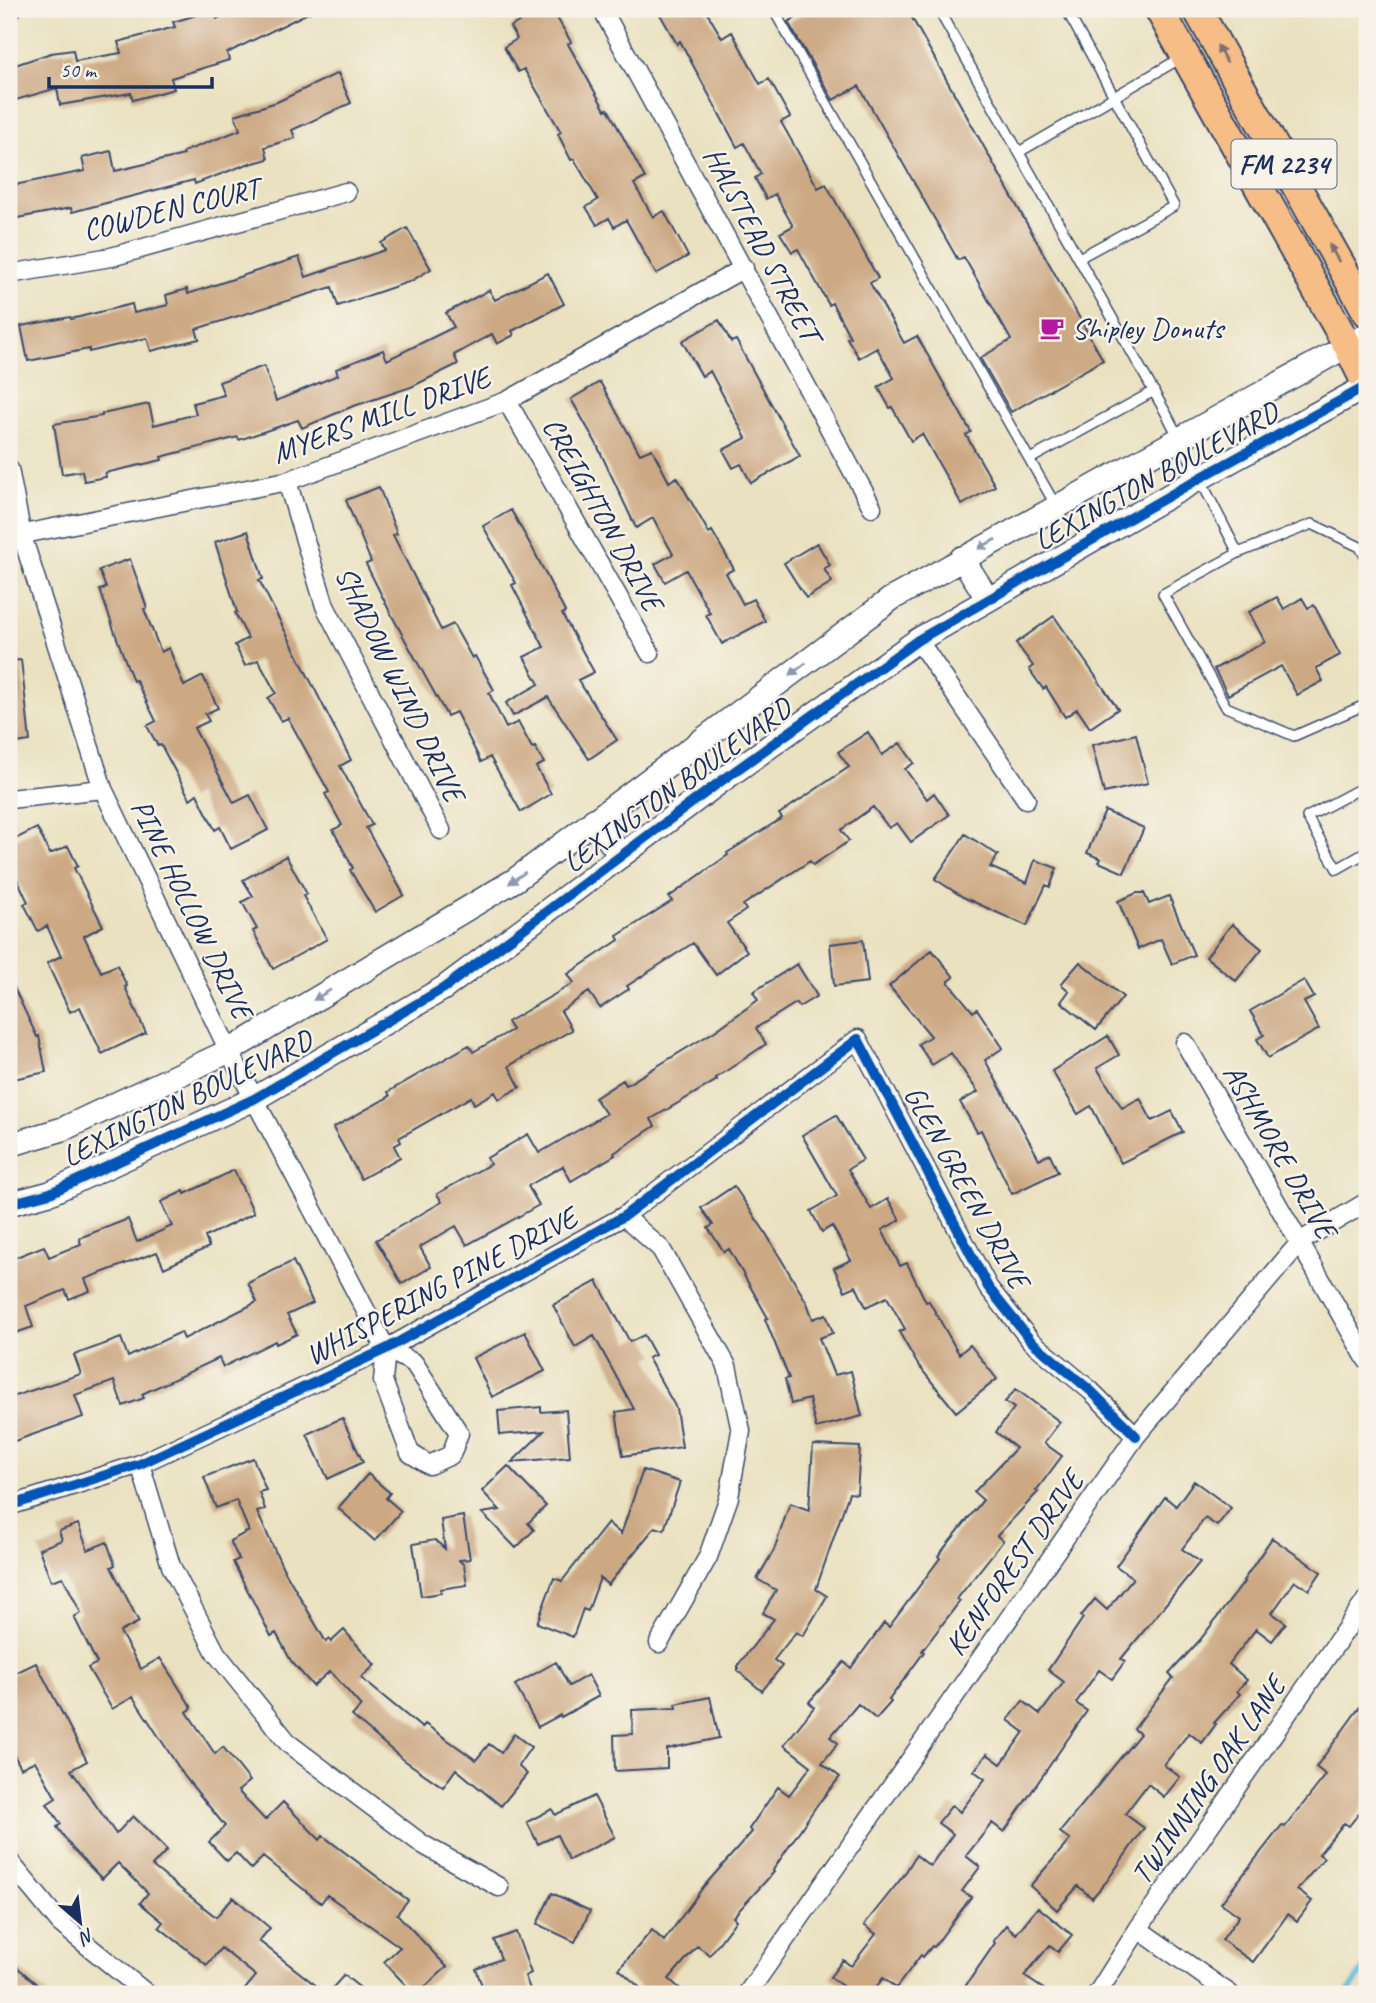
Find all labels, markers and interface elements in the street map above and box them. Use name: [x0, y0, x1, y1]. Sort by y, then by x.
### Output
one-way arrow: [1216, 44, 1228, 64]
scale bar: [49, 46, 212, 90]
text: 50 m: [60, 57, 98, 83]
street label: HALSTEAD STREET: [695, 140, 832, 354]
road number: FM 2234: [1232, 140, 1336, 188]
street label: COWDEN COURT: [79, 167, 269, 249]
one-way arrow: [1328, 243, 1340, 262]
place label: Shipley Donuts: [1072, 309, 1226, 347]
cafe icon: Shipley Donuts: [1038, 314, 1066, 342]
street label: MYERS MILL DRIVE: [267, 357, 499, 472]
street label: LEXINGTON BOULEVARD: [1027, 392, 1287, 559]
street label: CREIGHTON DRIVE: [534, 411, 674, 621]
one-way arrow: [978, 538, 997, 550]
street label: SHADOW WIND DRIVE: [327, 560, 475, 811]
one-way arrow: [789, 661, 807, 676]
street label: LEXINGTON BOULEVARD: [555, 688, 801, 881]
street label: PINE HOLLOW DRIVE: [122, 793, 263, 1028]
one-way arrow: [508, 871, 526, 885]
one-way arrow: [313, 989, 332, 1002]
street label: LEXINGTON BOULEVARD: [56, 1020, 321, 1175]
street label: ASHMORE DRIVE: [1215, 1057, 1347, 1248]
street label: GLEN GREEN DRIVE: [896, 1079, 1040, 1298]
street label: WHISPERING PINE DRIVE: [299, 1196, 587, 1374]
street label: KENFOREST DRIVE: [936, 1460, 1094, 1663]
street label: TWINNING OAK LANE: [1122, 1666, 1296, 1891]
north arrow: [46, 1888, 116, 1958]
text: N: [74, 1923, 98, 1951]

